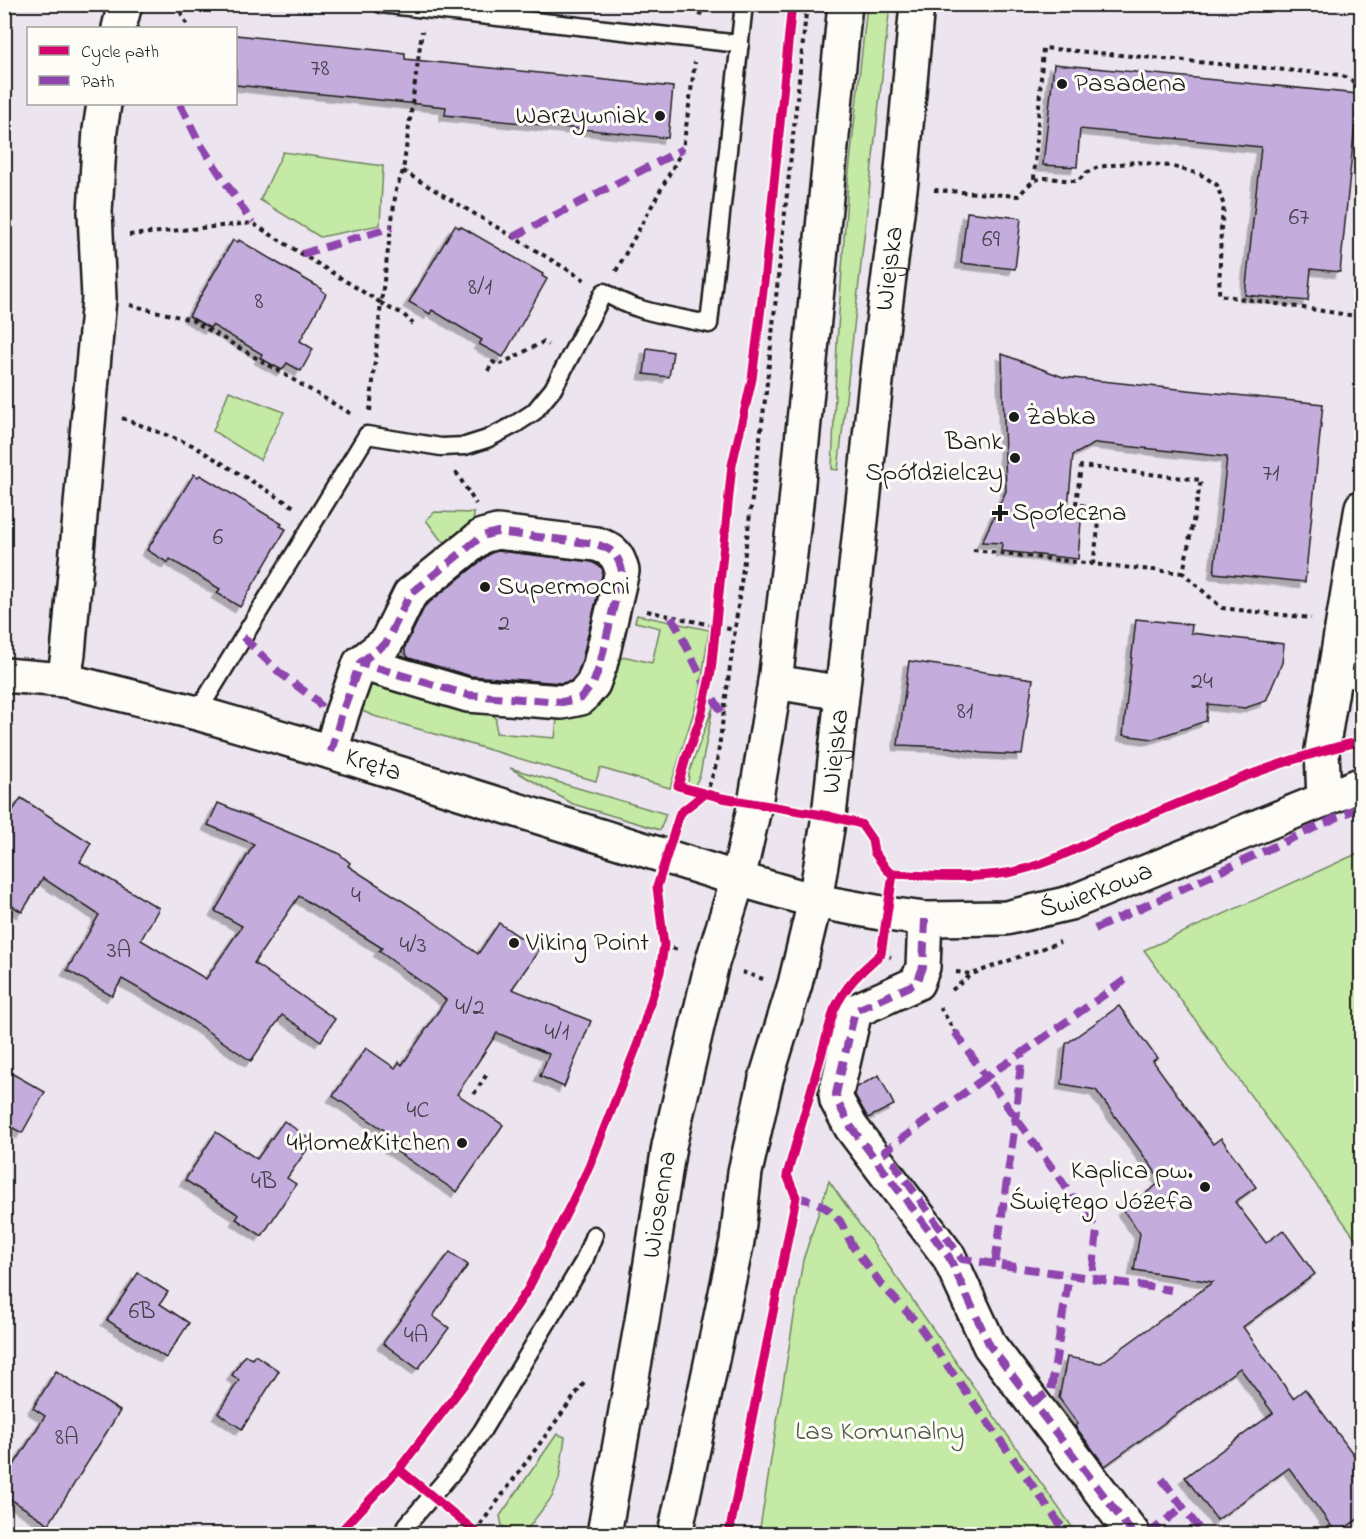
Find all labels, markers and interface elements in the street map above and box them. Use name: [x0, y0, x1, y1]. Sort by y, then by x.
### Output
legend: [27, 27, 237, 105]
text: Cycle path: [81, 40, 159, 66]
house number: 78: [311, 52, 329, 87]
place label: Pasadena: [1074, 65, 1186, 104]
text: Path: [81, 70, 115, 96]
marker: Pasadena: [1055, 77, 1069, 91]
place label: Warzywniak: [516, 97, 648, 136]
marker: Warzywniak: [653, 109, 667, 123]
house number: 67: [1289, 201, 1309, 236]
house number: 69: [982, 223, 1001, 258]
street label: Wiejska: [865, 224, 915, 313]
house number: 8/1: [468, 271, 492, 306]
house number: 8: [255, 285, 264, 320]
place label: Żabka: [1026, 398, 1096, 437]
marker: Żabka: [1007, 410, 1021, 424]
place label: Bank Spółdzielczy: [865, 423, 1003, 493]
marker: Bank Spółdzielczy: [1008, 451, 1022, 465]
house number: 71: [1262, 457, 1280, 492]
place label: Społeczna: [1012, 494, 1127, 533]
marker: Społeczna: [993, 506, 1007, 520]
house number: 6: [213, 521, 224, 556]
place label: Supermocni: [497, 568, 630, 607]
marker: Supermocni: [478, 580, 492, 594]
house number: 2: [498, 607, 510, 642]
house number: 24: [1191, 665, 1213, 700]
house number: 81: [957, 695, 974, 730]
street label: Wiejska: [812, 707, 860, 796]
street label: Kręta: [340, 738, 406, 792]
street label: Świerkowa: [1036, 852, 1159, 929]
house number: 4: [351, 879, 361, 914]
place label: Viking Point: [525, 924, 649, 963]
house number: 4/3: [399, 929, 427, 964]
house number: 3A: [107, 934, 131, 969]
marker: Viking Point: [507, 936, 521, 950]
house number: 4/2: [455, 991, 485, 1026]
house number: 4/1: [545, 1016, 570, 1051]
house number: 4C: [406, 1094, 430, 1129]
place label: 4Home&Kitchen: [287, 1124, 450, 1163]
marker: 4Home&Kitchen: [455, 1136, 469, 1150]
street label: Wiosenna: [632, 1148, 687, 1261]
place label: Kaplica pw. Świętego Józefa: [1009, 1152, 1193, 1222]
house number: 4B: [251, 1165, 277, 1200]
marker: Kaplica pw. Świętego Józefa: [1198, 1180, 1212, 1194]
house number: 6B: [129, 1295, 155, 1330]
house number: 4A: [404, 1319, 428, 1354]
park label: Las Komunalny: [795, 1413, 965, 1452]
house number: 8A: [55, 1421, 79, 1456]

